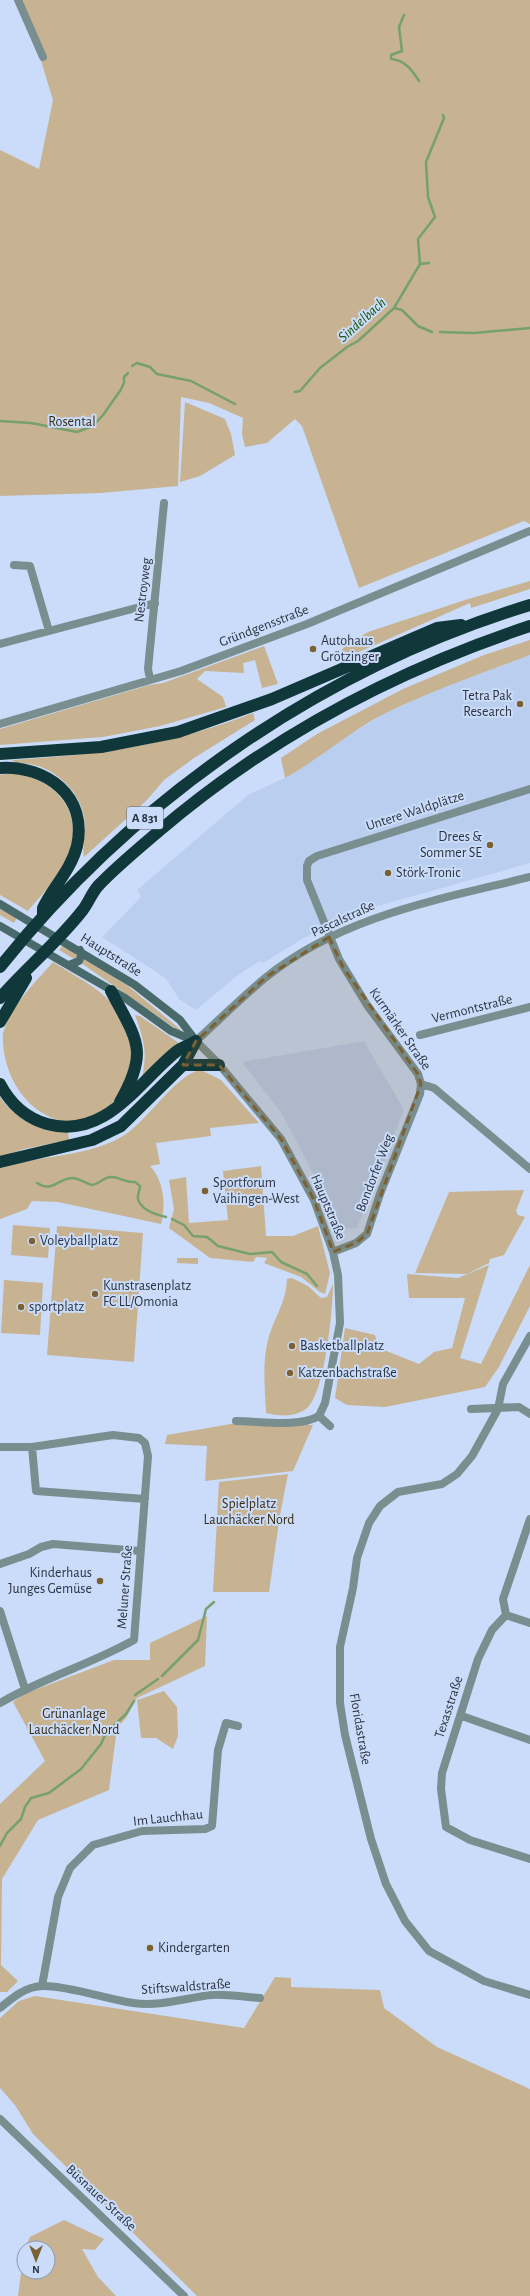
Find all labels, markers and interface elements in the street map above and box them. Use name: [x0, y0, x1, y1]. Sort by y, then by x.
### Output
water label: Sindelbach: [335, 295, 389, 345]
park label: Rosental: [48, 415, 96, 429]
street label: Nestroyweg: [132, 557, 154, 623]
street label: Gründgensstraße: [217, 603, 311, 649]
place label: Autohaus Grötzinger: [321, 634, 380, 664]
marker: Autohaus Grötzinger: [308, 644, 318, 654]
place label: Tetra Pak Research: [462, 689, 513, 719]
marker: Tetra Pak Research: [515, 699, 525, 709]
street label: Untere Waldplätze: [364, 789, 466, 833]
road number: A 831: [127, 807, 163, 829]
place label: Drees & Sommer SE: [420, 830, 482, 860]
marker: Drees & Sommer SE: [485, 840, 495, 850]
place label: Störk-Tronic: [396, 866, 461, 880]
marker: Störk-Tronic: [383, 868, 393, 878]
street label: Pascalstraße: [309, 898, 377, 940]
street label: Hauptstraße: [78, 931, 144, 979]
street label: Kurmärker Straße: [367, 985, 433, 1073]
street label: Vermontstraße: [430, 992, 514, 1026]
street label: Bondorfer Weg: [354, 1132, 396, 1214]
street label: Hauptstraße: [308, 1172, 348, 1242]
place label: Sportforum Vaihingen-West: [213, 1176, 300, 1206]
marker: Sportforum Vaihingen-West: [200, 1186, 210, 1196]
place label: Voleyballplatz: [40, 1234, 118, 1248]
marker: Voleyballplatz: [27, 1236, 37, 1246]
place label: Kunstrasenplatz FC LL/Omonia: [103, 1279, 192, 1309]
marker: Kunstrasenplatz FC LL/Omonia: [90, 1289, 100, 1299]
place label: sportplatz: [29, 1300, 85, 1314]
marker: sportplatz: [16, 1302, 26, 1312]
place label: Basketballplatz: [300, 1339, 384, 1353]
marker: Basketballplatz: [287, 1341, 297, 1351]
place label: Katzenbachstraße: [298, 1366, 397, 1380]
marker: Katzenbachstraße: [285, 1368, 295, 1378]
park label: Spielplatz Lauchäcker Nord: [203, 1497, 295, 1527]
street label: Meluner Straße: [115, 1544, 135, 1630]
place label: Kinderhaus Junges Gemüse: [8, 1566, 92, 1596]
marker: Kinderhaus Junges Gemüse: [95, 1576, 105, 1586]
street label: Texasstraße: [432, 1674, 466, 1740]
street label: Floridastraße: [347, 1692, 373, 1766]
park label: Grünanlage Lauchäcker Nord: [28, 1707, 120, 1737]
street label: Im Lauchhau: [132, 1807, 204, 1829]
place label: Kindergarten: [158, 1941, 230, 1955]
marker: Kindergarten: [145, 1943, 155, 1953]
street label: Stiftswaldstraße: [141, 1977, 231, 1997]
street label: Büsnauer Straße: [63, 2162, 139, 2234]
north arrow: [16, 2240, 56, 2280]
text: N: [32, 2264, 40, 2275]

